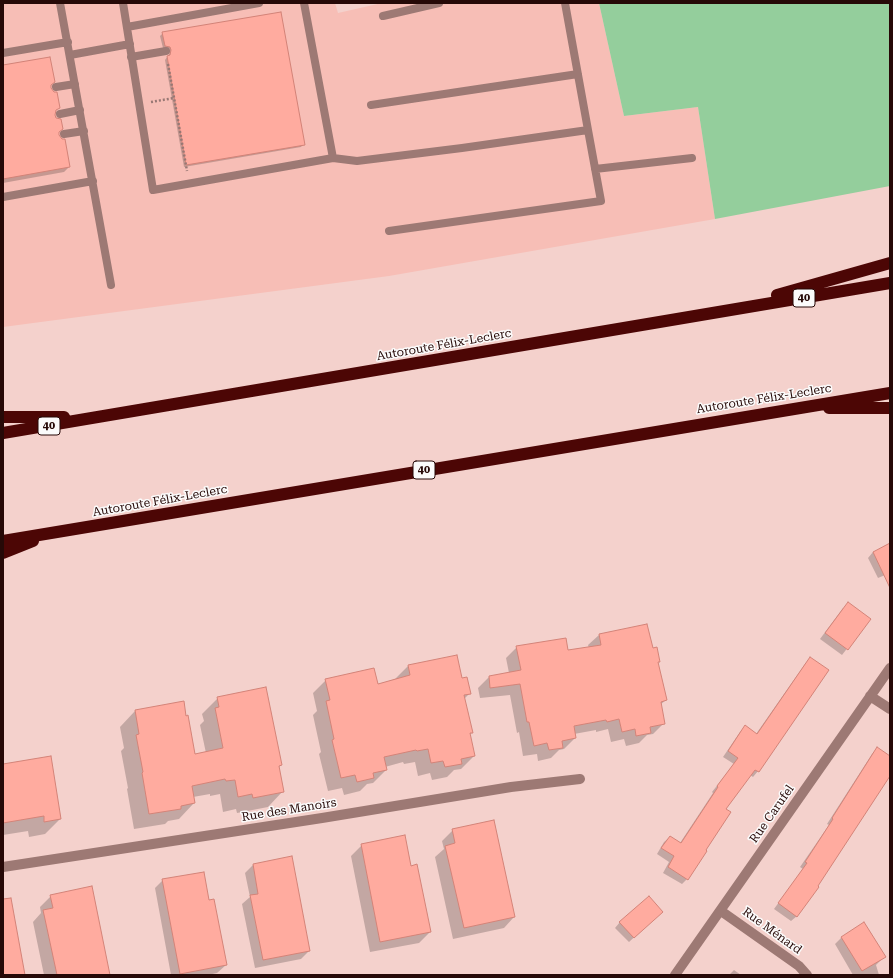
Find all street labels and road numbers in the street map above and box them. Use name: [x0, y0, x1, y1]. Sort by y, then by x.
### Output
road number: 40: [793, 289, 815, 307]
street label: Autoroute Félix-Leclerc: [376, 326, 512, 364]
street label: Autoroute Félix-Leclerc: [695, 381, 833, 417]
road number: 40: [38, 417, 60, 435]
road number: 40: [413, 461, 435, 479]
street label: Autoroute Félix-Leclerc: [92, 482, 228, 520]
street label: Rue Carufel: [747, 782, 797, 846]
street label: Rue des Manoirs: [241, 795, 337, 825]
street label: Rue Ménard: [740, 905, 804, 957]

